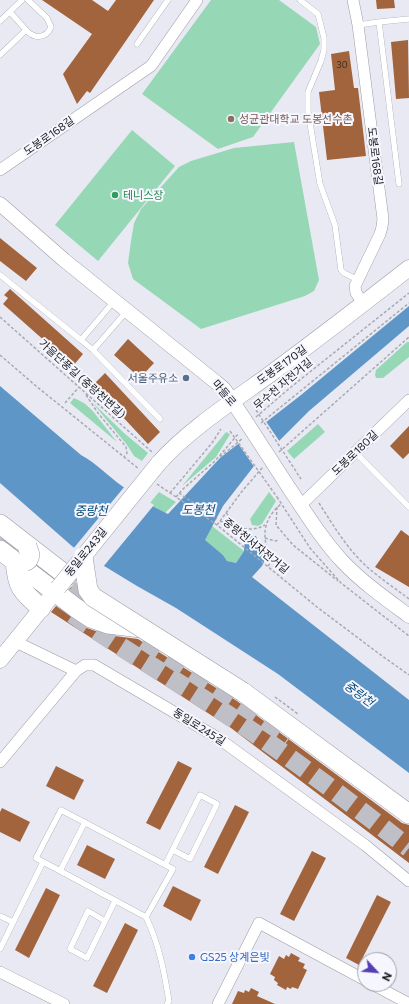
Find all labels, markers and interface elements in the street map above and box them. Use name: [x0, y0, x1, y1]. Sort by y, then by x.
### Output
house number: 30: [336, 60, 348, 70]
place label: 성균관대학교 도봉선수촌: [239, 112, 352, 126]
street label: 도봉로168길: [21, 114, 77, 158]
marker: 성균관대학교 도봉선수촌: [226, 114, 236, 124]
street label: 도봉로168길: [365, 126, 385, 186]
place label: 테니스장: [123, 188, 163, 202]
marker: 테니스장: [110, 190, 120, 200]
street label: 가을단풍길 (중랑천변길): [36, 337, 128, 421]
street label: 도봉로170길: [255, 343, 309, 387]
street label: 무수천 자전거길: [251, 355, 315, 413]
place label: 서울주유소: [127, 371, 178, 385]
marker: 서울주유소: [181, 373, 191, 383]
street label: 마들로: [209, 377, 239, 409]
street label: 도봉로180길: [329, 428, 381, 478]
water label: 도봉천: [181, 503, 215, 517]
water label: 중랑천: [74, 504, 108, 518]
street label: 중랑천서자전거길: [220, 515, 292, 577]
street label: 동일로243길: [62, 525, 110, 579]
water label: 중랑천: [341, 678, 377, 710]
street label: 동일로245길: [170, 706, 228, 748]
place label: GS25 상계은빛: [200, 950, 270, 964]
marker: GS25 상계은빛: [187, 952, 197, 962]
north arrow: [357, 952, 397, 992]
text: N: [380, 970, 395, 984]

